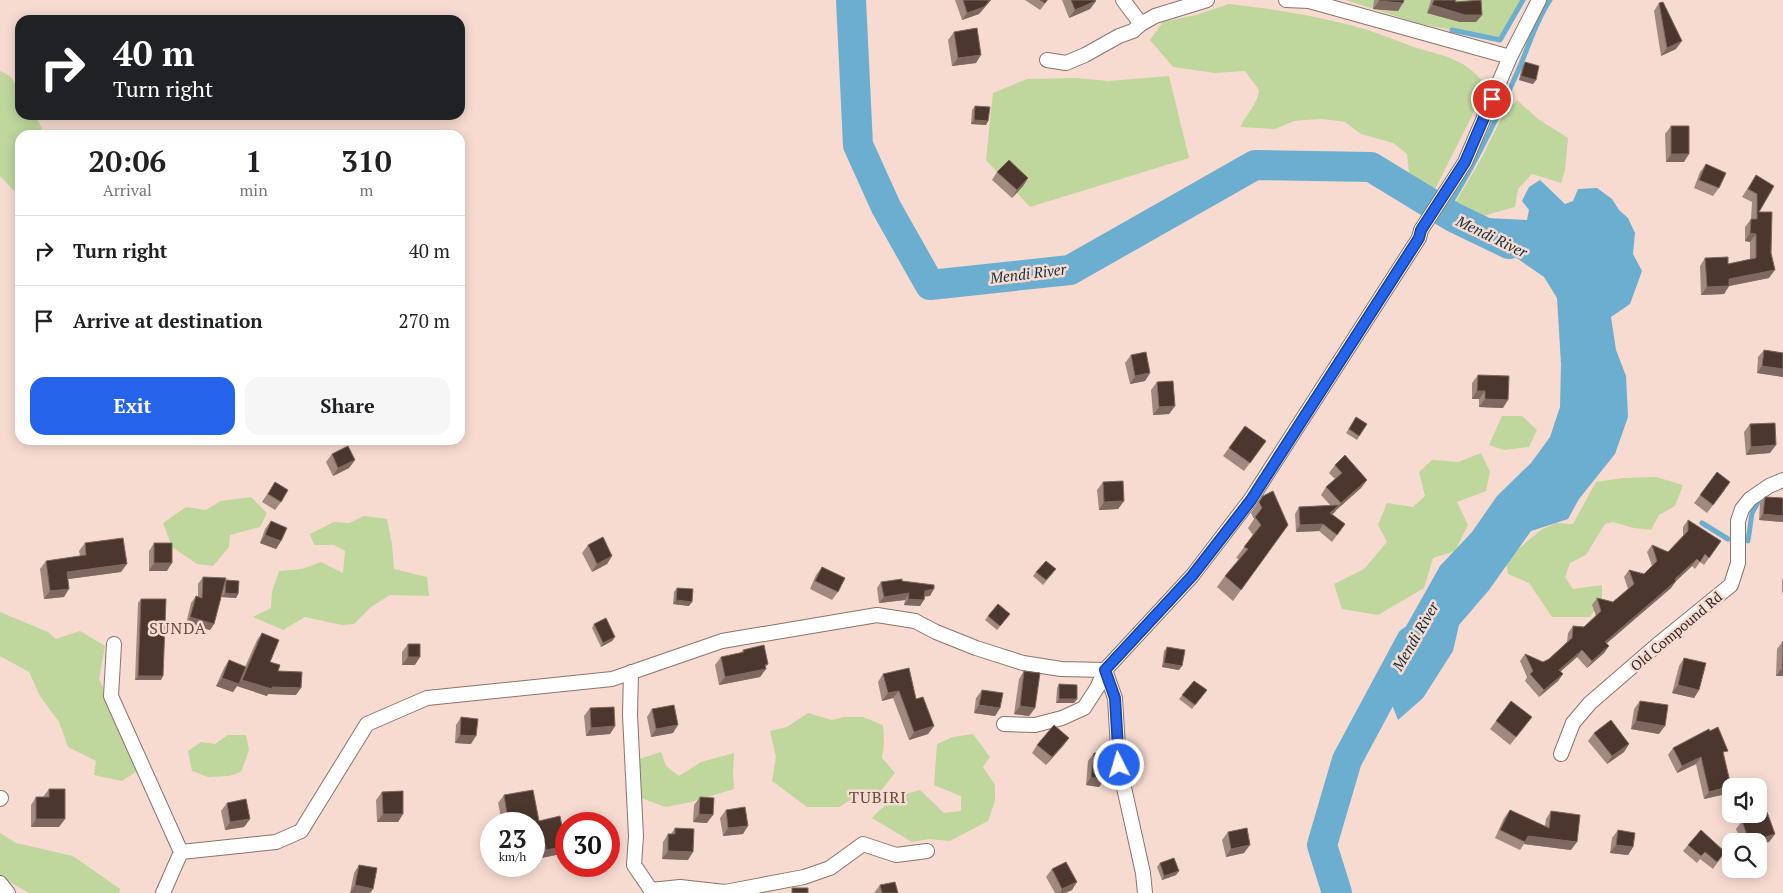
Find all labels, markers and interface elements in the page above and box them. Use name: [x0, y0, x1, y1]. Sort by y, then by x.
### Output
text: 40 m: [113, 30, 194, 76]
icon: right: [30, 35, 95, 100]
text: Turn right: [113, 74, 213, 103]
pin: [1471, 78, 1513, 120]
icon: arrive: [1478, 85, 1506, 113]
text: 20:06: [88, 141, 166, 181]
text: 1: [245, 141, 262, 181]
text: 310: [341, 141, 392, 181]
text: Arrival: [103, 179, 152, 201]
text: min: [240, 179, 268, 201]
text: m: [359, 179, 373, 201]
water label: Mendi River: [1452, 210, 1532, 262]
icon: right: [30, 237, 58, 265]
text: Turn right: [73, 238, 167, 263]
text: 40 m: [409, 238, 450, 263]
water label: Mendi River: [988, 258, 1068, 288]
icon: arrive: [30, 307, 58, 335]
text: Arrive at destination: [73, 308, 262, 333]
text: 270 m: [399, 308, 450, 333]
button: Exit: [30, 377, 235, 435]
button: Share: [245, 377, 450, 435]
street label: Old Compound Rd: [1626, 587, 1726, 675]
water label: Mendi River: [1387, 597, 1443, 675]
district label: SUNDA: [149, 617, 207, 639]
position arrow: [1092, 738, 1144, 790]
map controls: [1722, 778, 1767, 878]
button: sound: [1722, 778, 1767, 823]
district label: TUBIRI: [849, 786, 907, 808]
speed limit sign: 30: [555, 812, 620, 877]
text: 23: [498, 822, 527, 855]
button: search: [1722, 833, 1767, 878]
text: km/h: [499, 849, 526, 864]

